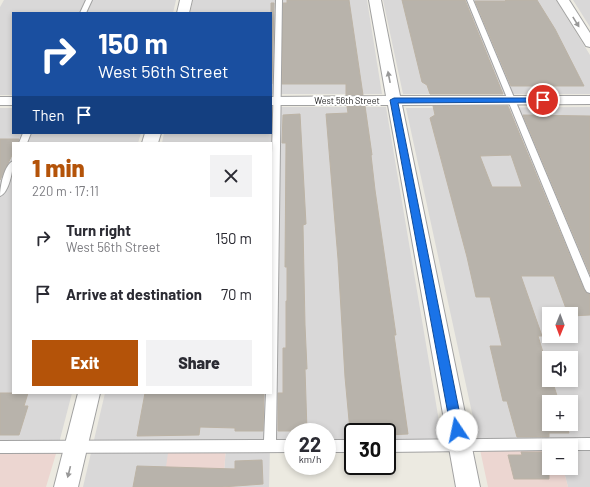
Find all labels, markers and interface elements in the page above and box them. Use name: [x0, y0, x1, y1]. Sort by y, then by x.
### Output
one-way arrow: [573, 16, 580, 28]
text: 150 m: [98, 26, 168, 60]
icon: right: [32, 28, 84, 80]
text: West 56th Street: [98, 60, 229, 82]
one-way arrow: [386, 71, 392, 84]
pin: [526, 83, 560, 117]
icon: arrive: [532, 89, 554, 111]
street label: West 56th Street: [314, 95, 380, 106]
icon: arrive: [73, 104, 95, 126]
text: Then: [32, 106, 65, 124]
text: 1 min: [32, 153, 85, 182]
button: close: [210, 155, 252, 197]
text: 220 m · 17:11: [32, 183, 99, 199]
text: Turn right: [66, 221, 131, 239]
icon: right: [32, 227, 54, 249]
text: 150 m: [215, 229, 252, 247]
text: West 56th Street: [66, 239, 160, 255]
icon: arrive: [32, 283, 54, 305]
text: Arrive at destination: [66, 285, 202, 303]
text: 70 m: [221, 285, 252, 303]
north arrow: [542, 307, 578, 343]
map controls: [542, 307, 578, 475]
button: Exit: [32, 340, 138, 386]
button: Share: [146, 340, 252, 386]
button: sound: [542, 351, 578, 387]
button: +: [542, 395, 578, 431]
position arrow: [436, 409, 478, 451]
speed limit sign: 30: [344, 423, 396, 475]
text: 22: [299, 432, 321, 456]
button: −: [542, 439, 578, 475]
text: km/h: [299, 453, 321, 465]
one-way arrow: [66, 465, 72, 478]

